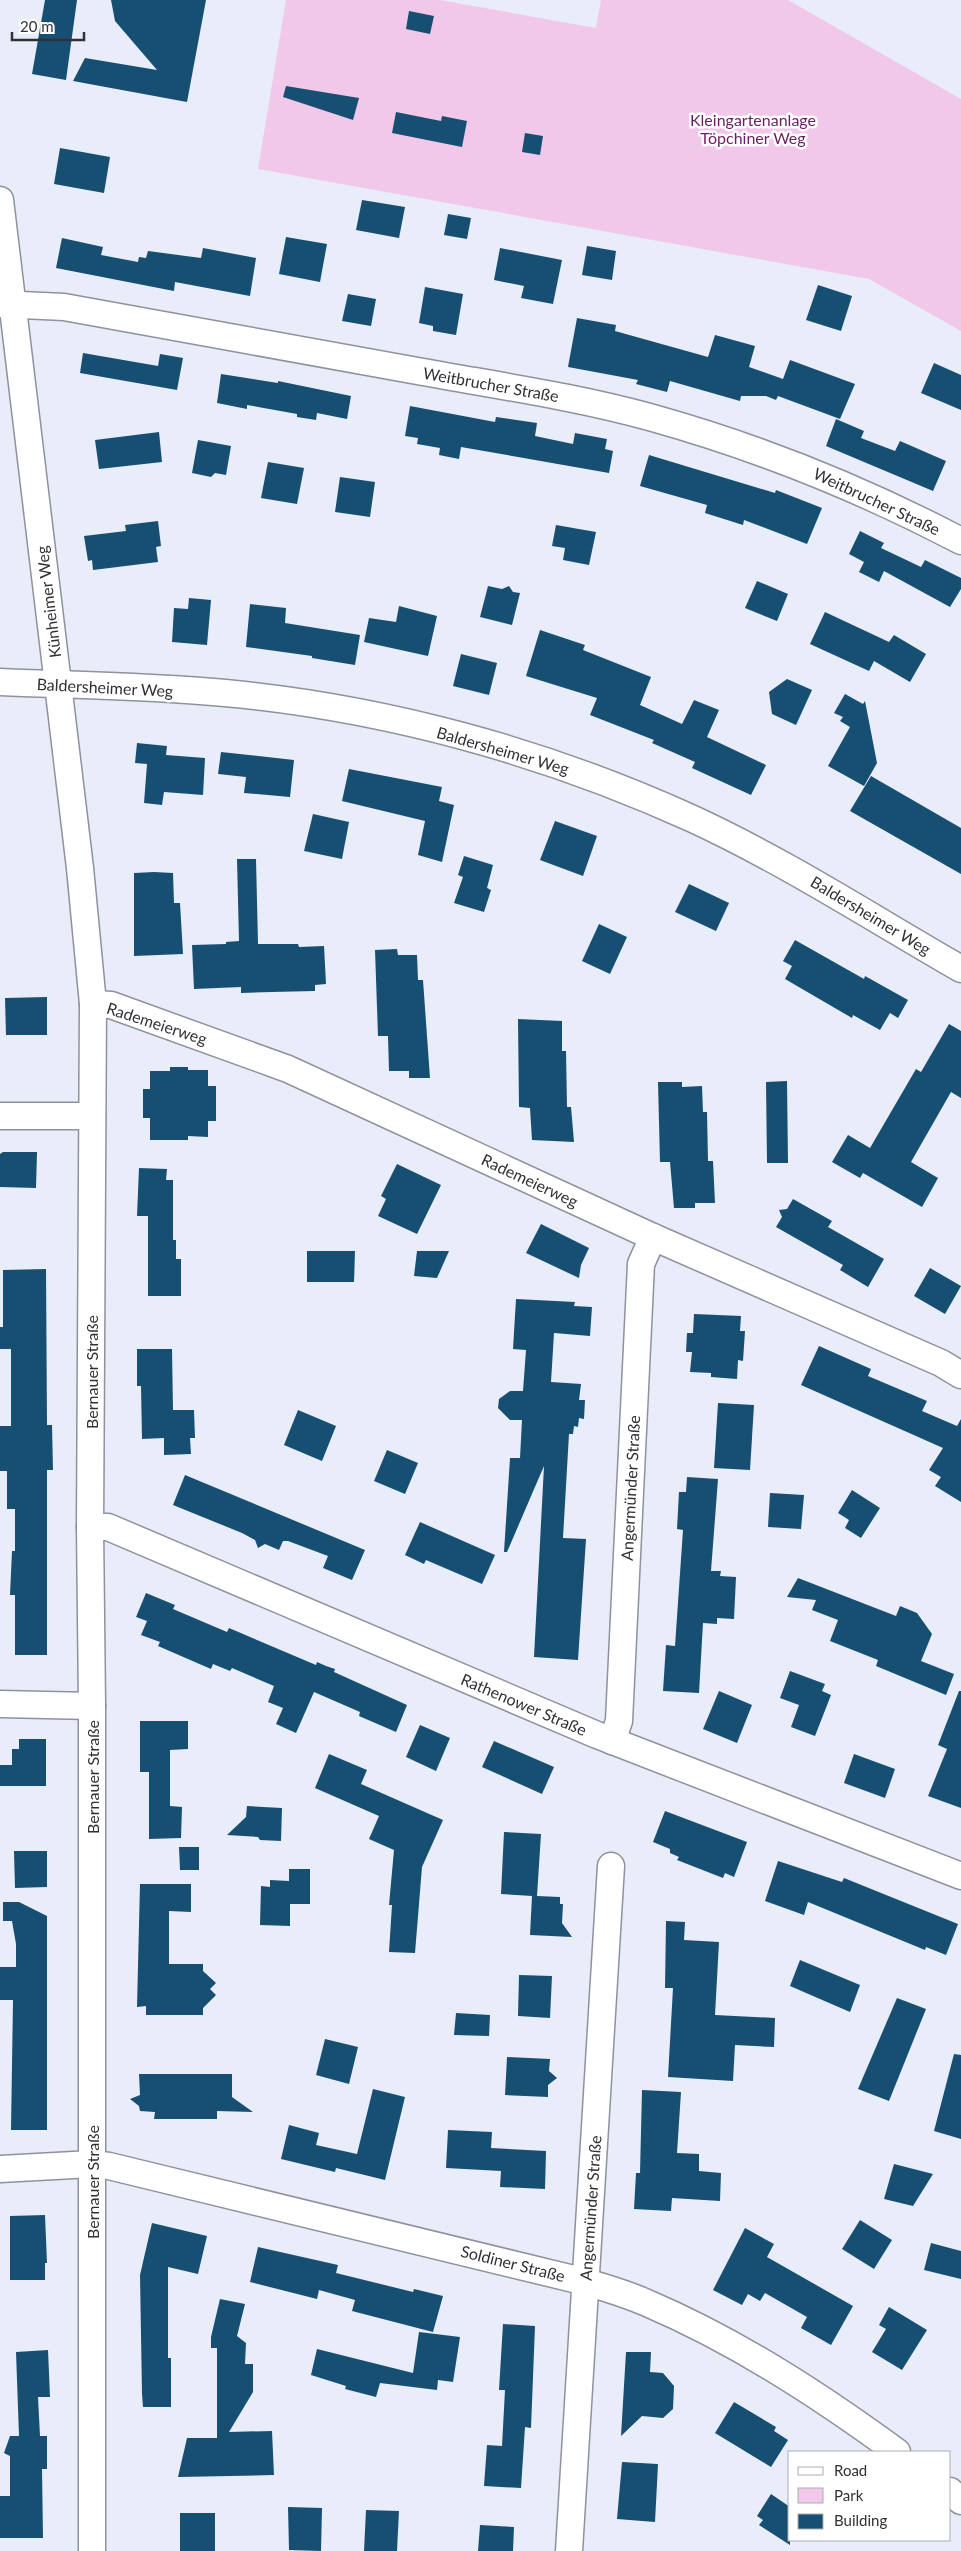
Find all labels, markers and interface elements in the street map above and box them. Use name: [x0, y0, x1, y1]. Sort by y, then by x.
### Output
scale bar: [12, 10, 85, 42]
text: 20 m: [20, 17, 54, 35]
park label: Kleingartenanlage Töpchiner Weg: [690, 110, 816, 147]
street label: Weitbrucher Straße: [422, 363, 560, 405]
street label: Weitbrucher Straße: [811, 463, 943, 539]
street label: Künheimer Weg: [32, 545, 64, 659]
street label: Baldersheimer Weg: [36, 674, 174, 700]
street label: Baldersheimer Weg: [435, 722, 571, 778]
street label: Baldersheimer Weg: [808, 872, 934, 958]
street label: Rademeierweg: [105, 998, 209, 1048]
street label: Rademeierweg: [479, 1149, 581, 1211]
street label: Bernauer Straße: [82, 1315, 101, 1429]
street label: Angermünder Straße: [617, 1415, 643, 1561]
street label: Rathenower Straße: [458, 1669, 590, 1739]
street label: Bernauer Straße: [83, 1720, 102, 1834]
street label: Bernauer Straße: [83, 2125, 102, 2239]
street label: Angermünder Straße: [575, 2135, 605, 2281]
street label: Soldiner Straße: [459, 2241, 567, 2285]
legend: [788, 2451, 951, 2541]
text: Road: [834, 2461, 867, 2479]
text: Park: [834, 2486, 864, 2504]
text: Building: [834, 2511, 887, 2529]

